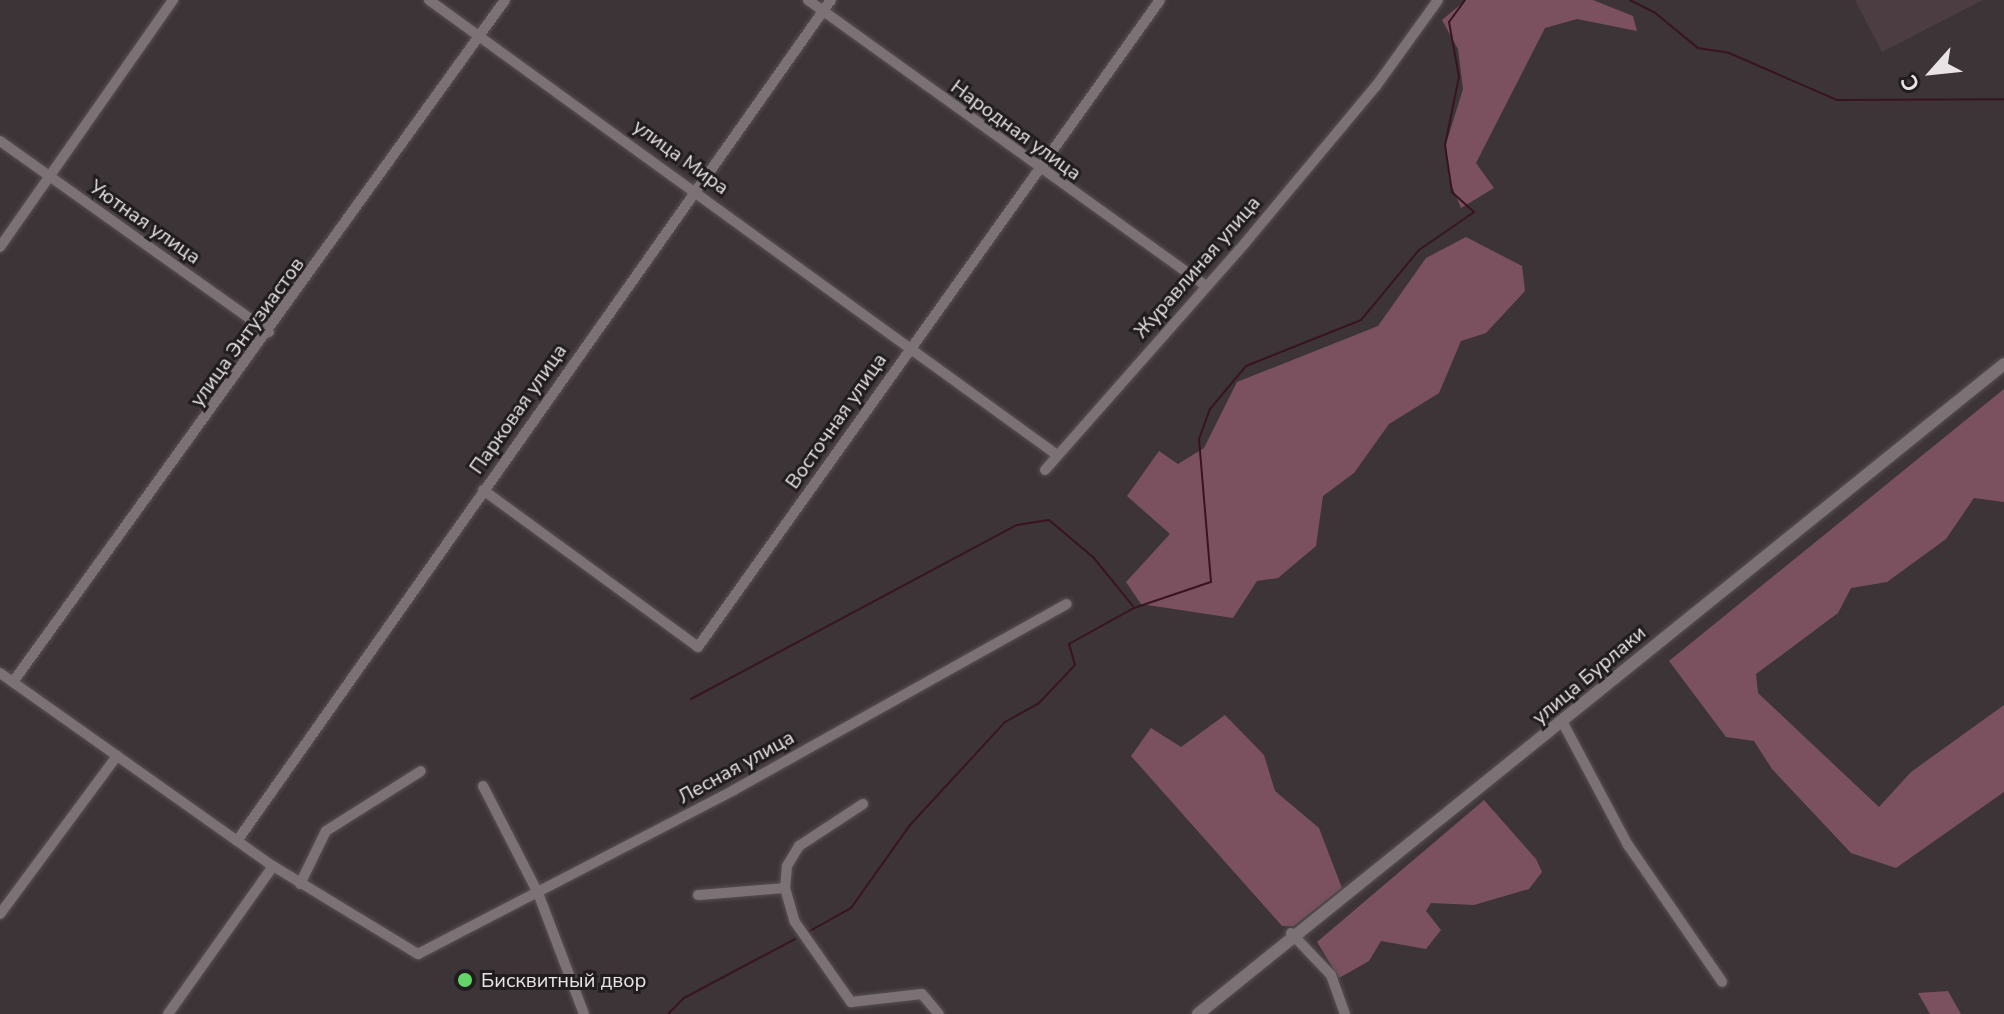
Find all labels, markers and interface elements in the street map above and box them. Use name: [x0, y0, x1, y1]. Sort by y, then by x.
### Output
north arrow: [1892, 32, 1972, 112]
text: С: [1894, 69, 1927, 96]
street label: Народная улица: [946, 75, 1086, 185]
street label: улица Мира: [629, 114, 733, 200]
street label: Уютная улица: [85, 175, 205, 269]
street label: Журавлиная улица: [1129, 191, 1265, 343]
street label: улица Энтузиастов: [185, 253, 309, 411]
street label: Парковая улица: [464, 339, 572, 479]
street label: Восточная улица: [780, 349, 892, 493]
street label: улица Бурлаки: [1527, 621, 1651, 729]
street label: Лесная улица: [674, 725, 798, 809]
place label: Бисквитный двор: [481, 968, 646, 992]
marker: Бисквитный двор: [456, 971, 474, 989]

